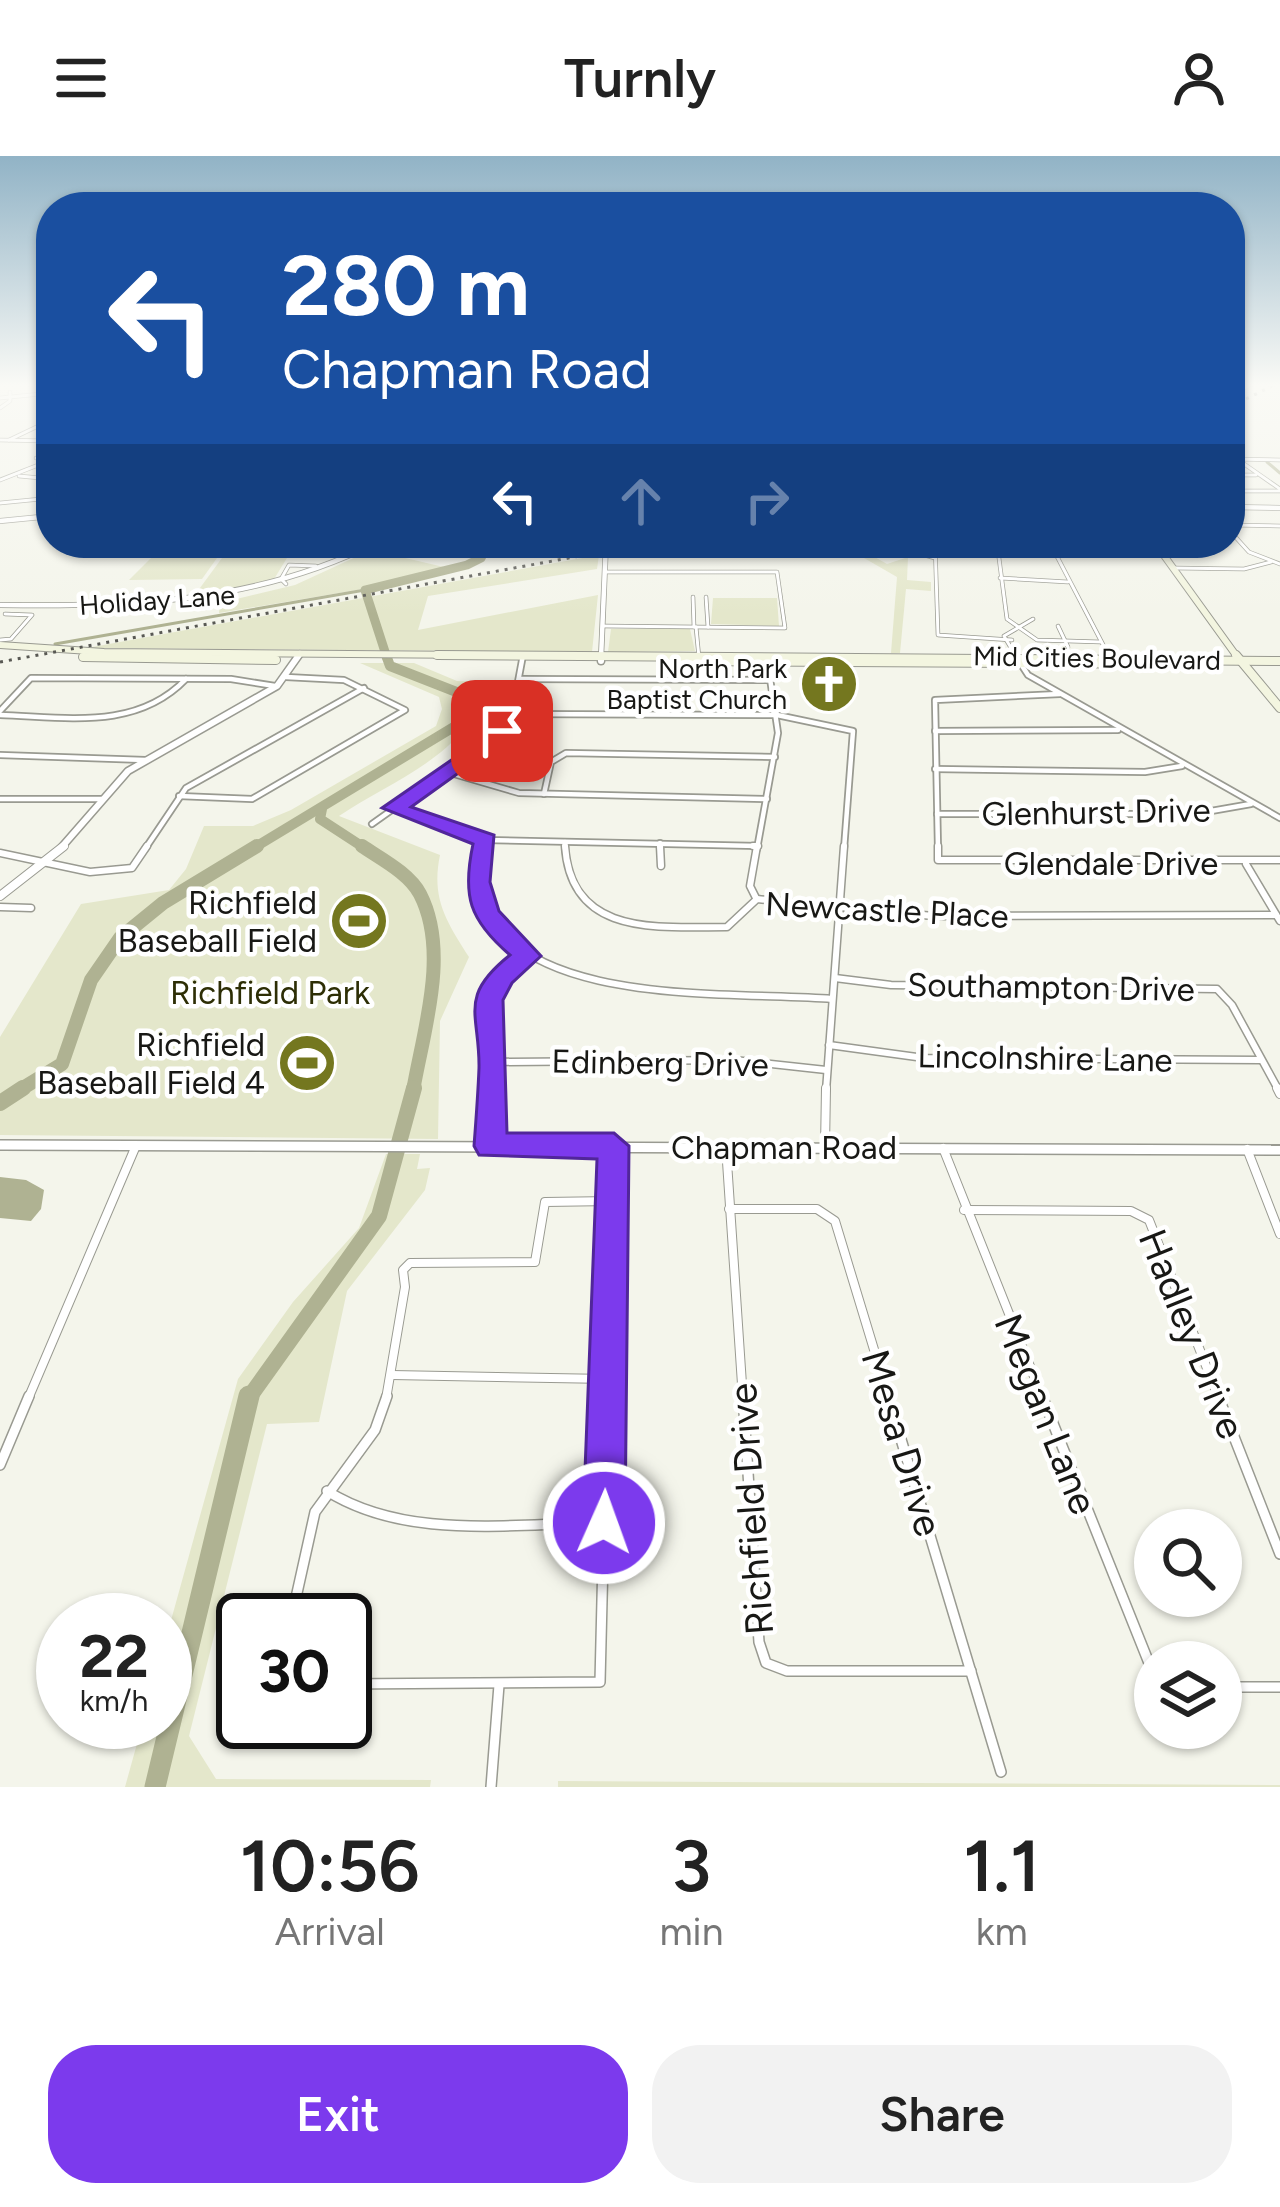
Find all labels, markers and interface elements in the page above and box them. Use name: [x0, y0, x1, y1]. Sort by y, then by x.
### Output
icon: menu: [48, 45, 114, 111]
icon: person: [1166, 45, 1232, 111]
text: Turnly: [564, 46, 716, 111]
text: 280 m: [282, 235, 530, 336]
icon: left: [84, 240, 240, 396]
text: Chapman Road: [282, 337, 652, 402]
icon: left: [482, 468, 548, 534]
icon: ahead: [608, 468, 674, 534]
icon: right: [734, 468, 800, 534]
street label: Holiday Lane: [78, 578, 236, 622]
street label: Mid Cities Boulevard: [973, 639, 1221, 677]
place label: North Park Baptist Church: [606, 652, 788, 716]
church icon: North Park Baptist Church: [798, 653, 860, 715]
pin: [451, 680, 553, 782]
icon: arrive: [469, 698, 535, 764]
street label: Glenhurst Drive: [981, 791, 1211, 833]
street label: Glendale Drive: [1004, 844, 1218, 883]
place label: Richfield Baseball Field: [118, 883, 317, 960]
street label: Newcastle Place: [764, 884, 1010, 936]
sports icon: Richfield Baseball Field: [328, 890, 390, 952]
street label: Southampton Drive: [907, 965, 1195, 1009]
park label: Richfield Park: [170, 973, 370, 1012]
place label: Richfield Baseball Field 4: [37, 1025, 265, 1102]
sports icon: Richfield Baseball Field 4: [276, 1032, 338, 1094]
street label: Lincolnshire Lane: [917, 1036, 1173, 1080]
street label: Edinberg Drive: [551, 1042, 769, 1084]
street label: Chapman Road: [671, 1128, 897, 1167]
street label: Hadley Drive: [1129, 1222, 1255, 1446]
street label: Megan Lane: [985, 1307, 1107, 1521]
street label: Mesa Drive: [851, 1344, 953, 1542]
street label: Richfield Drive: [719, 1382, 783, 1636]
position arrow: [541, 1460, 667, 1586]
map controls: [1134, 1509, 1242, 1749]
button: search: [1134, 1509, 1242, 1617]
speed limit sign: 30: [216, 1593, 372, 1749]
text: 22: [79, 1620, 149, 1692]
button: layers: [1134, 1641, 1242, 1749]
text: km/h: [80, 1682, 148, 1719]
text: 10:56: [240, 1823, 420, 1909]
text: 3: [672, 1823, 711, 1909]
text: 1.1: [963, 1823, 1040, 1909]
text: Arrival: [275, 1908, 385, 1955]
text: min: [659, 1908, 723, 1955]
text: km: [976, 1908, 1028, 1955]
button: Exit: [48, 2045, 628, 2183]
button: Share: [652, 2045, 1232, 2183]

